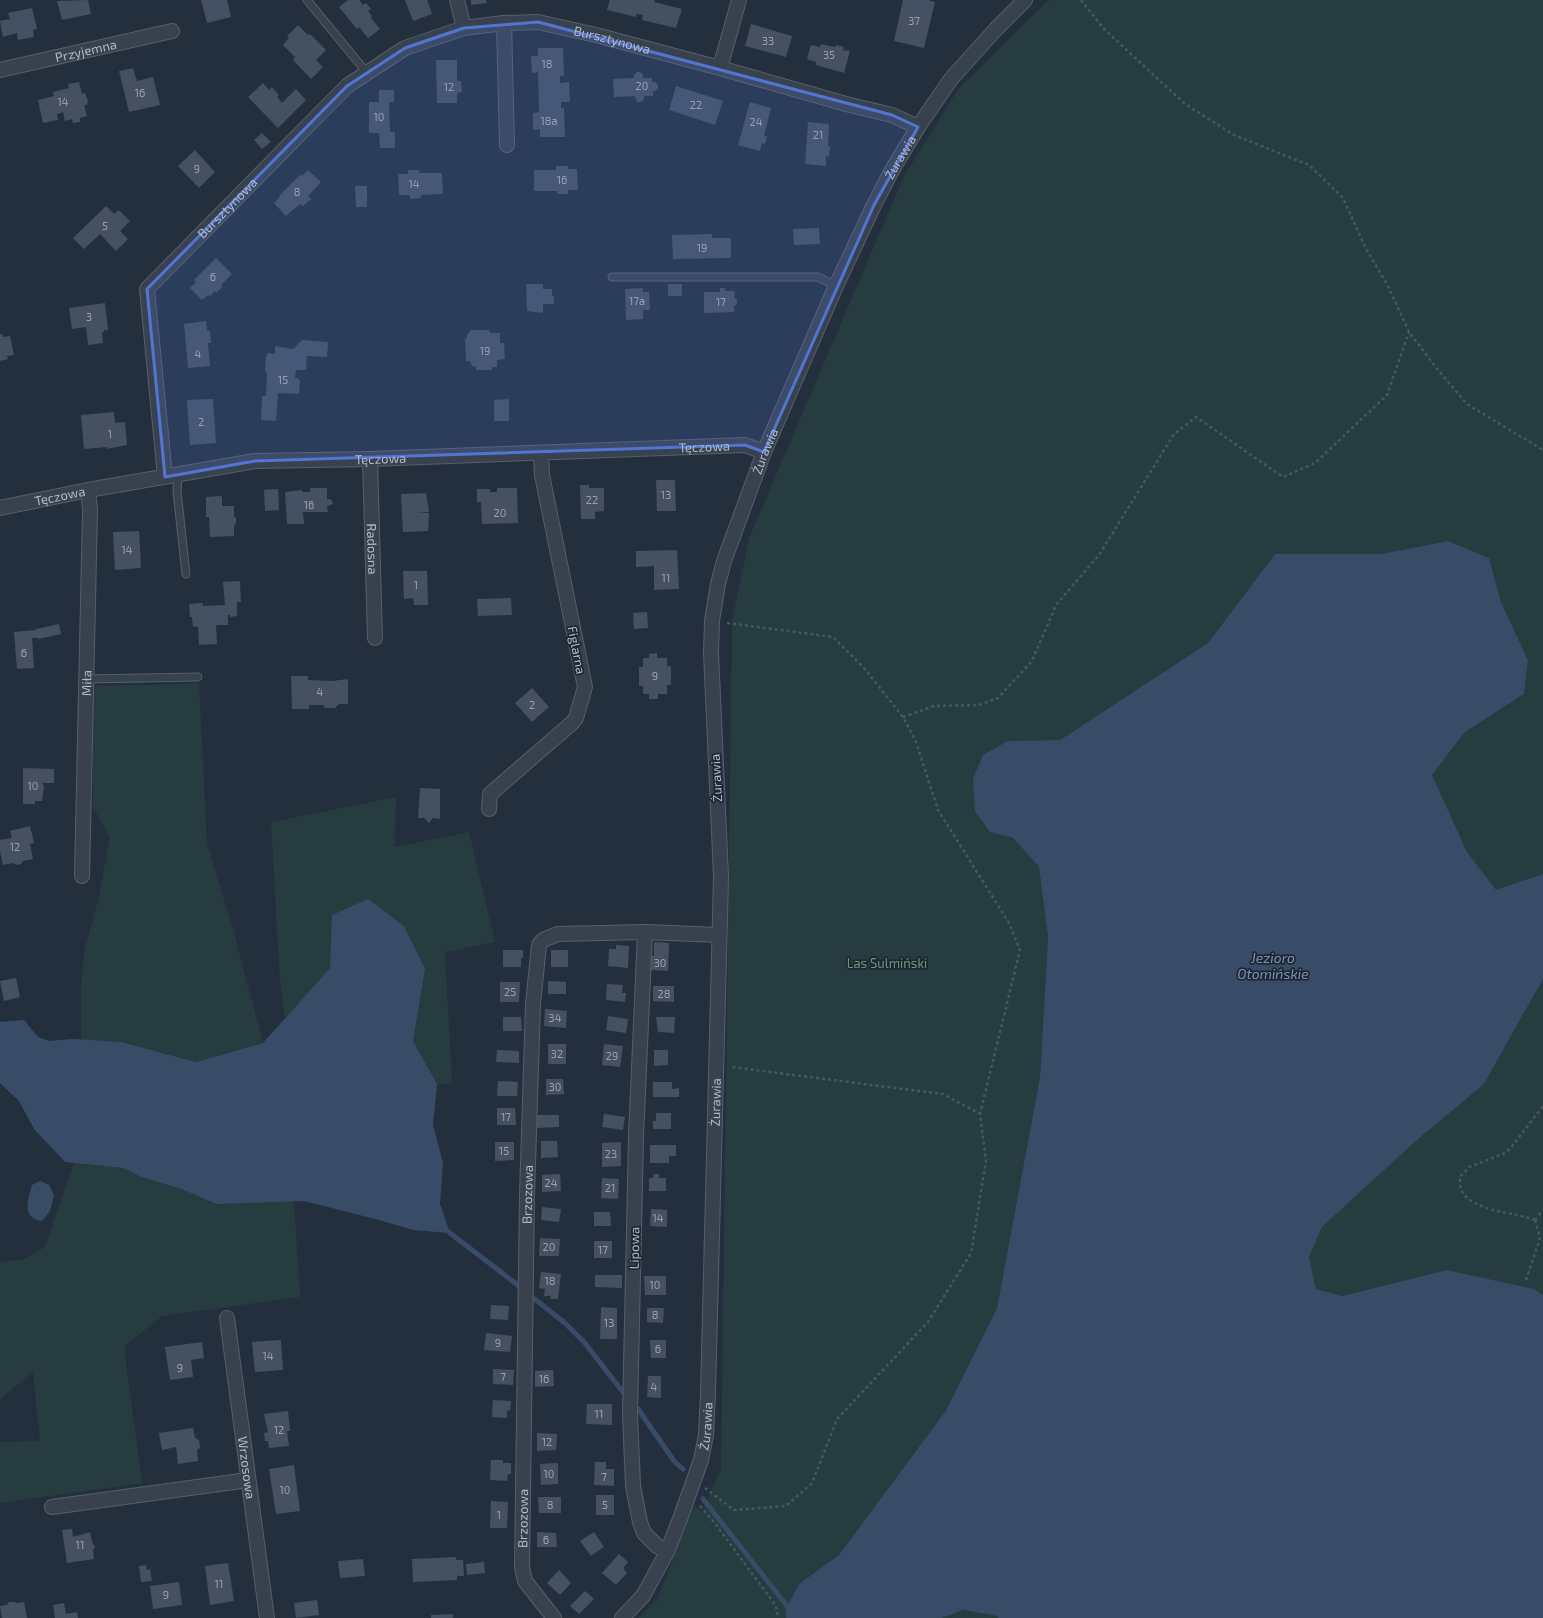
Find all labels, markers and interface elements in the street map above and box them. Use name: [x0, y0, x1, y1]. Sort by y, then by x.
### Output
house number: 37: [908, 14, 920, 27]
street label: Bursztynowa: [572, 22, 652, 57]
house number: 33: [762, 34, 774, 47]
street label: Przyjemna: [53, 36, 118, 65]
house number: 35: [823, 48, 835, 61]
house number: 18: [541, 57, 553, 70]
house number: 20: [636, 79, 648, 92]
house number: 12: [444, 80, 454, 93]
house number: 16: [135, 86, 145, 99]
house number: 14: [57, 95, 69, 108]
house number: 22: [690, 98, 702, 111]
house number: 10: [373, 110, 385, 123]
house number: 18a: [540, 114, 558, 127]
house number: 24: [750, 115, 763, 128]
house number: 21: [813, 128, 823, 141]
street label: Żurawia: [881, 132, 919, 182]
house number: 9: [194, 162, 200, 175]
house number: 16: [557, 173, 567, 186]
street label: Bursztynowa: [194, 174, 260, 241]
house number: 14: [408, 177, 420, 190]
house number: 8: [294, 185, 300, 198]
house number: 5: [102, 219, 108, 232]
house number: 19: [697, 241, 707, 254]
house number: 6: [210, 270, 216, 283]
house number: 17a: [629, 294, 645, 307]
house number: 17: [716, 295, 726, 308]
house number: 3: [86, 310, 92, 323]
house number: 19: [480, 344, 490, 357]
house number: 4: [195, 347, 202, 360]
house number: 15: [278, 373, 288, 386]
house number: 2: [198, 415, 204, 428]
street label: Żurawia: [749, 426, 781, 476]
house number: 1: [108, 427, 112, 440]
street label: Tęczowa: [679, 438, 730, 455]
street label: Tęczowa: [355, 450, 407, 467]
street label: Tęczowa: [33, 483, 86, 509]
house number: 13: [661, 488, 671, 501]
house number: 22: [586, 493, 598, 506]
house number: 16: [304, 498, 314, 511]
house number: 20: [494, 506, 506, 519]
street label: Radosna: [364, 523, 381, 575]
house number: 14: [121, 543, 133, 556]
house number: 11: [662, 571, 670, 584]
house number: 1: [414, 578, 418, 591]
street label: Figlarna: [565, 625, 589, 675]
house number: 6: [21, 646, 27, 659]
house number: 9: [652, 669, 658, 682]
street label: Miła: [78, 670, 95, 696]
house number: 4: [317, 685, 324, 698]
house number: 2: [529, 698, 535, 711]
street label: Żurawia: [707, 754, 725, 802]
house number: 10: [27, 779, 39, 792]
house number: 12: [10, 840, 20, 853]
water label: Jezioro Otomińskie: [1237, 949, 1309, 982]
park label: Las Sulmiński: [847, 955, 927, 971]
house number: 30: [654, 956, 666, 969]
house number: 25: [504, 985, 516, 998]
house number: 28: [658, 987, 670, 1000]
house number: 34: [549, 1011, 562, 1024]
house number: 32: [551, 1047, 563, 1060]
house number: 29: [606, 1049, 618, 1062]
street label: Żurawia: [707, 1078, 724, 1127]
house number: 30: [549, 1080, 561, 1093]
house number: 17: [501, 1110, 511, 1123]
house number: 15: [499, 1144, 509, 1157]
house number: 23: [605, 1147, 617, 1160]
street label: Brzozowa: [519, 1165, 536, 1224]
house number: 24: [545, 1176, 558, 1189]
house number: 21: [605, 1181, 615, 1194]
house number: 14: [652, 1211, 664, 1224]
street label: Lipowa: [626, 1227, 642, 1269]
house number: 20: [543, 1240, 555, 1253]
house number: 17: [598, 1243, 608, 1256]
house number: 18: [544, 1274, 556, 1287]
house number: 10: [649, 1278, 661, 1291]
house number: 8: [652, 1308, 658, 1321]
house number: 13: [604, 1316, 614, 1329]
house number: 9: [495, 1336, 501, 1349]
house number: 6: [655, 1342, 661, 1355]
house number: 14: [262, 1349, 274, 1362]
house number: 9: [177, 1361, 183, 1374]
house number: 7: [500, 1370, 506, 1383]
house number: 16: [539, 1372, 549, 1385]
house number: 4: [651, 1380, 658, 1393]
street label: Żurawia: [695, 1402, 716, 1452]
house number: 11: [595, 1407, 603, 1420]
house number: 12: [274, 1423, 284, 1436]
street label: Wrzosowa: [235, 1435, 259, 1500]
house number: 12: [542, 1435, 552, 1448]
house number: 10: [543, 1467, 555, 1480]
house number: 7: [601, 1470, 607, 1483]
house number: 10: [279, 1483, 291, 1496]
street label: Brzozowa: [514, 1489, 531, 1548]
house number: 8: [547, 1498, 553, 1511]
house number: 5: [602, 1498, 608, 1511]
house number: 1: [497, 1508, 501, 1521]
house number: 6: [543, 1533, 549, 1546]
house number: 11: [76, 1538, 84, 1551]
house number: 11: [215, 1577, 223, 1590]
house number: 9: [163, 1588, 169, 1601]

